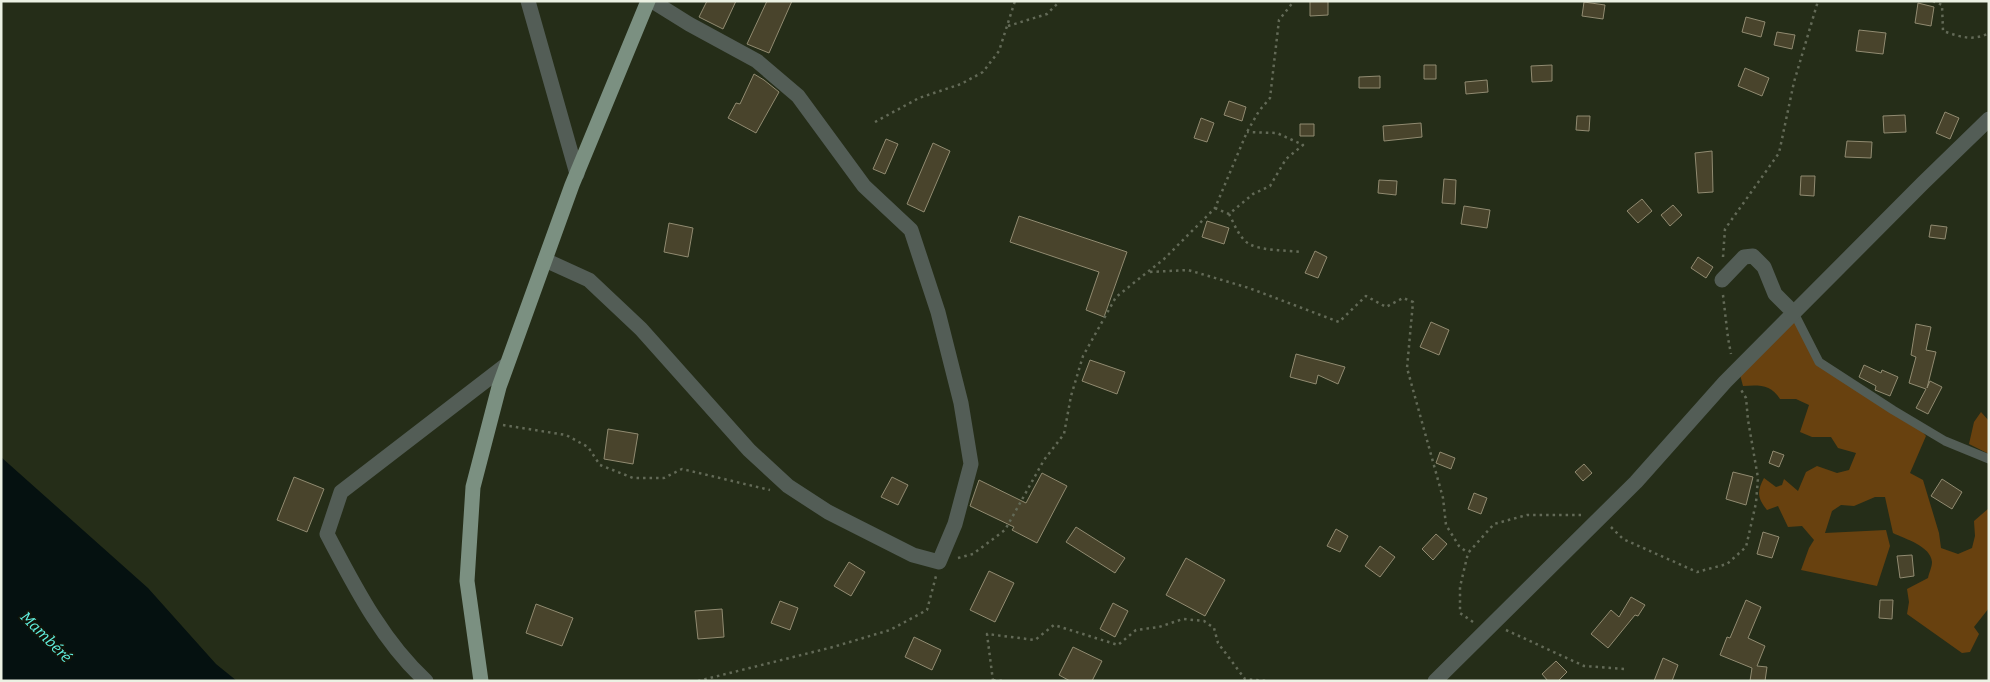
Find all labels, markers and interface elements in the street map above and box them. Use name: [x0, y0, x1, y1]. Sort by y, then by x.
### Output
water label: Mambéré: [17, 608, 76, 667]

